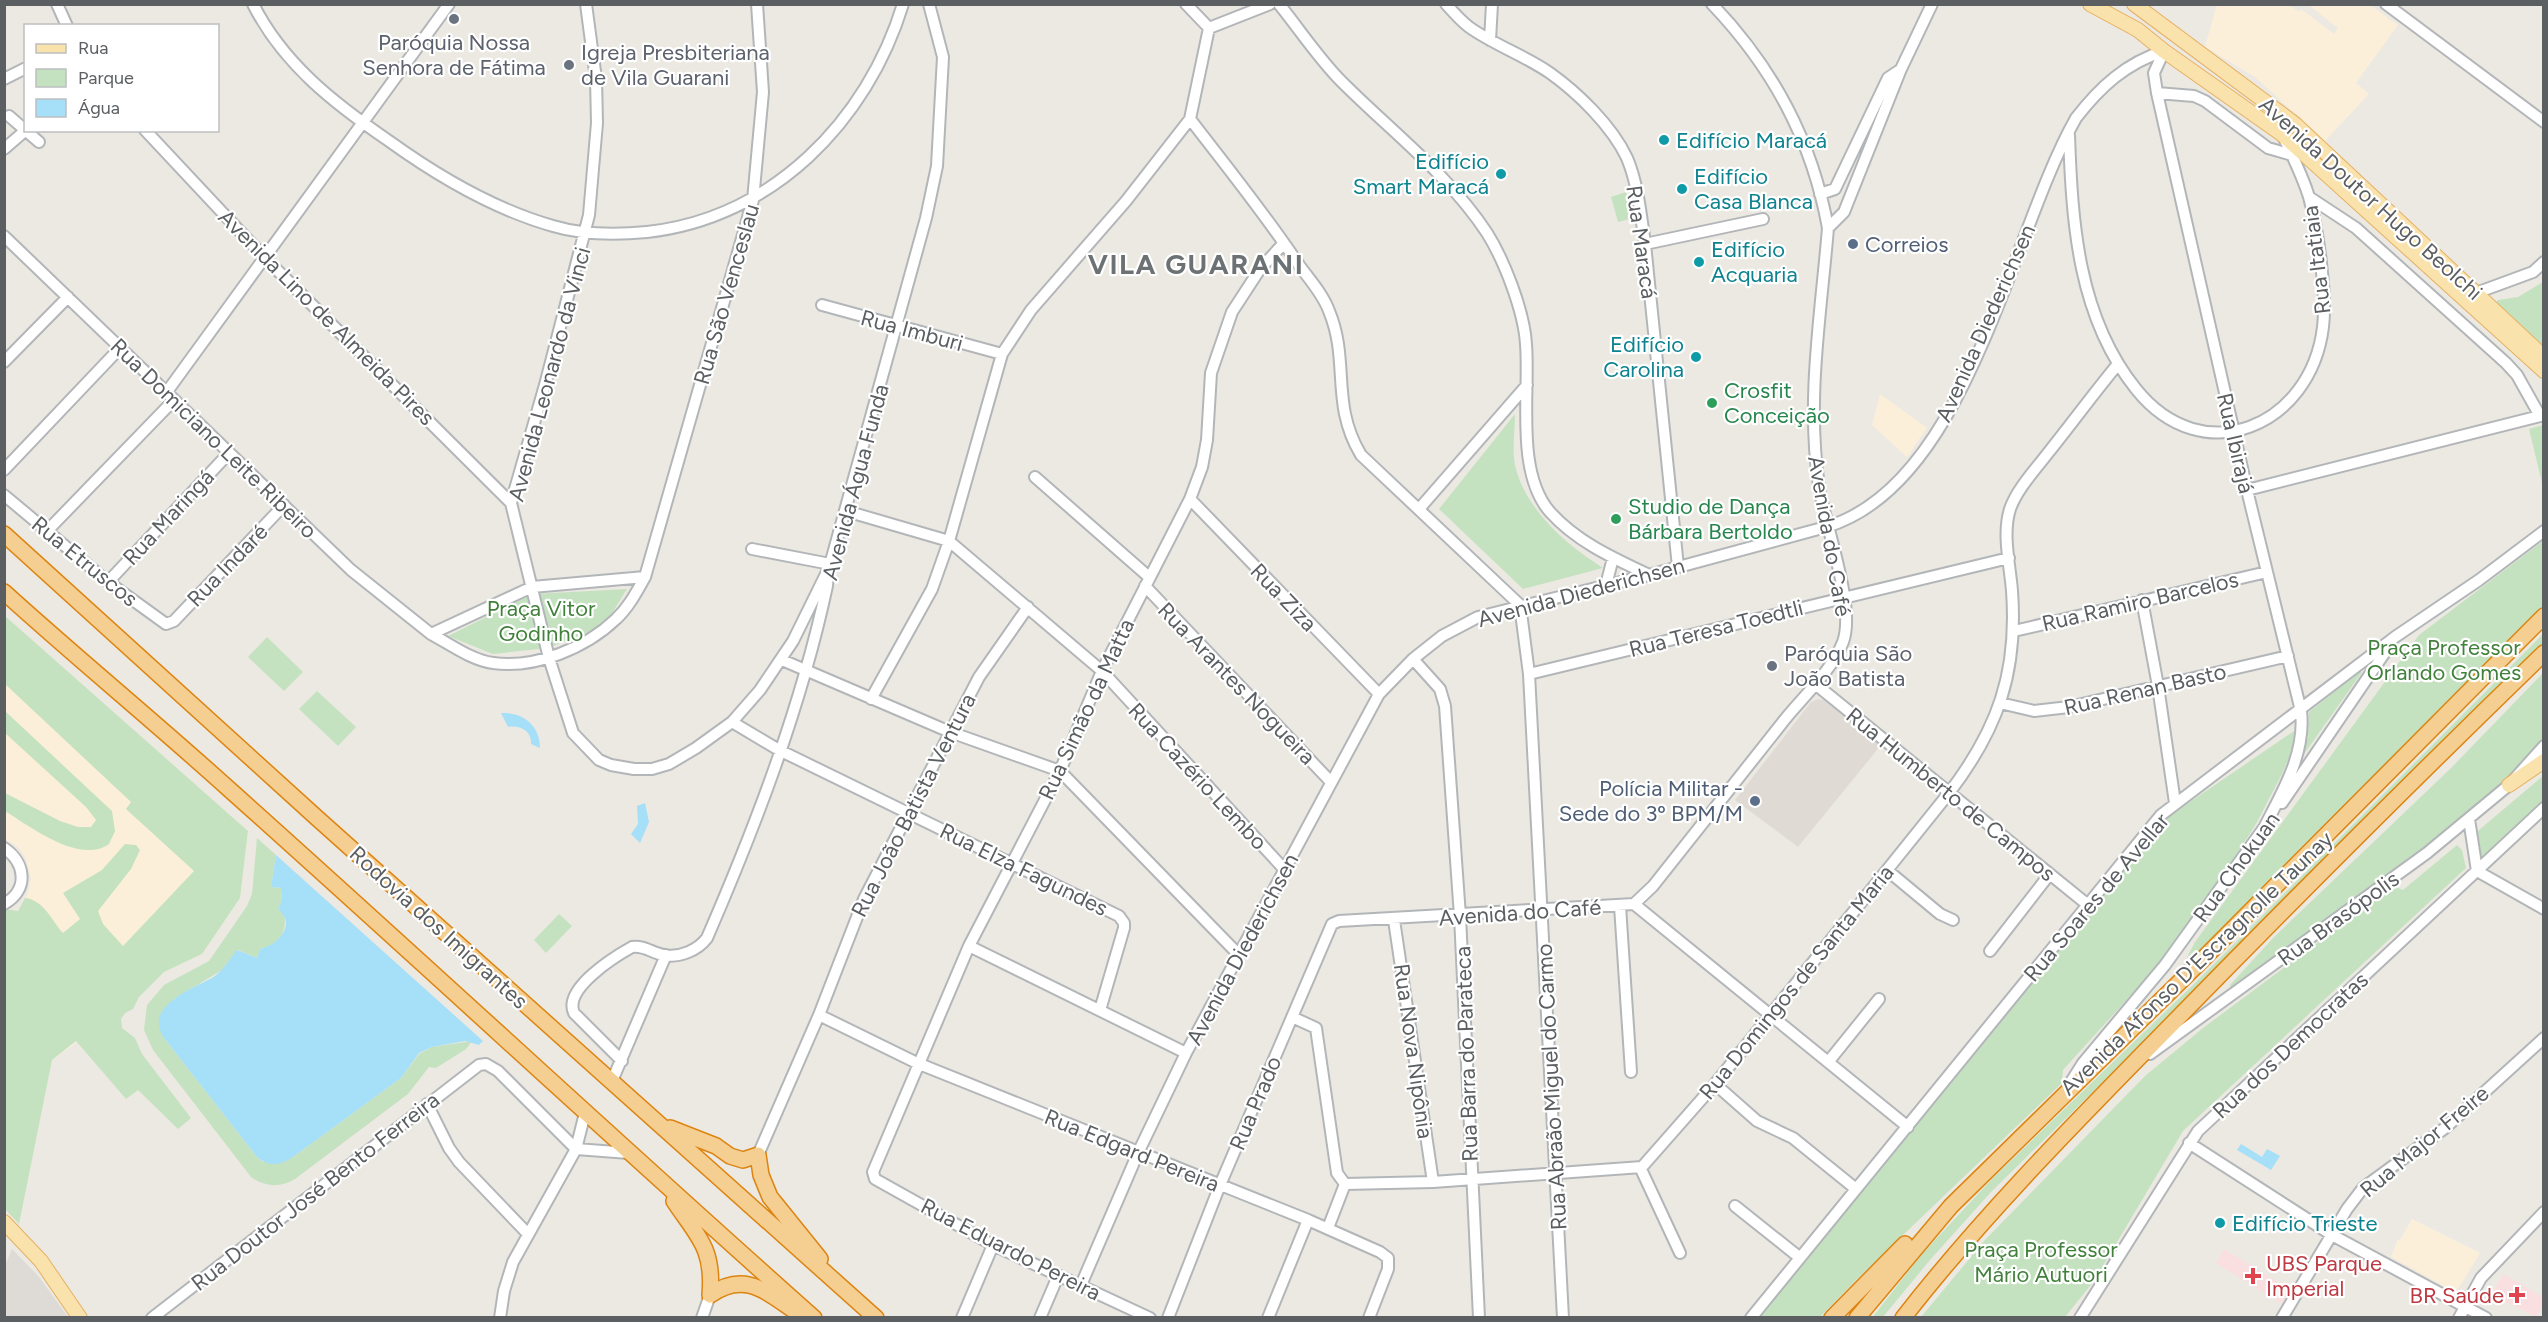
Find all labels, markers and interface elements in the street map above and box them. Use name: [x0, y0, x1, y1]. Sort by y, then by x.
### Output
marker: Paróquia Nossa Senhora de Fátima: [447, 12, 461, 26]
legend: [24, 24, 219, 132]
place label: Paróquia Nossa Senhora de Fátima: [362, 29, 546, 81]
text: Rua: [78, 37, 109, 59]
place label: Igreja Presbiteriana de Vila Guarani: [581, 39, 770, 91]
marker: Igreja Presbiteriana de Vila Guarani: [562, 58, 576, 72]
text: Parque: [78, 67, 134, 89]
street label: Avenida Doutor Hugo Beolchi: [2253, 91, 2488, 306]
text: Água: [78, 97, 120, 119]
place label: Edifício Maracá: [1676, 127, 1827, 154]
marker: Edifício Maracá: [1657, 133, 1671, 147]
place label: Edifício Smart Maracá: [1353, 148, 1489, 200]
place label: Edifício Casa Blanca: [1694, 163, 1813, 215]
marker: Edifício Smart Maracá: [1494, 167, 1508, 181]
marker: Edifício Casa Blanca: [1675, 182, 1689, 196]
street label: Rua Maracá: [1620, 184, 1663, 301]
street label: Rua São Venceslau: [688, 201, 765, 388]
street label: Avenida Lino de Almeida Pires: [213, 204, 440, 431]
street label: Rua Itatiaia: [2296, 204, 2337, 316]
street label: Avenida Diederichsen: [1930, 220, 2041, 426]
place label: Correios: [1865, 231, 1949, 258]
place label: Edifício Acquaria: [1711, 236, 1798, 288]
marker: Correios: [1846, 237, 1860, 251]
street label: Avenida Leonardo da Vinci: [503, 244, 596, 504]
district label: VILA GUARANI: [1088, 247, 1304, 281]
marker: Edifício Acquaria: [1692, 255, 1706, 269]
street label: Rua Imburi: [858, 304, 966, 357]
place label: Edifício Carolina: [1603, 331, 1684, 383]
street label: Rua Domiciano Leite Ribeiro: [105, 333, 322, 544]
marker: Edifício Carolina: [1689, 350, 1703, 364]
place label: Crosfit Conceição: [1724, 377, 1830, 429]
street label: Avenida Água Funda: [816, 381, 895, 583]
street label: Rua Ibirajá: [2211, 390, 2260, 496]
marker: Crosfit Conceição: [1705, 396, 1719, 410]
street label: Avenida do Café: [1802, 453, 1857, 619]
street label: Rua Maringá: [117, 464, 220, 571]
place label: Studio de Dança Bárbara Bertoldo: [1628, 493, 1793, 545]
street label: Rua Etruscos: [26, 510, 143, 612]
marker: Studio de Dança Bárbara Bertoldo: [1609, 512, 1623, 526]
street label: Rua Indaré: [181, 518, 273, 612]
street label: Avenida Diederichsen: [1475, 552, 1688, 633]
street label: Rua Ziza: [1245, 558, 1323, 637]
street label: Rua Ramiro Barcelos: [2039, 566, 2241, 637]
street label: Rua Teresa Toedtli: [1626, 594, 1806, 663]
park label: Praça Vitor Godinho: [487, 595, 596, 647]
street label: Rua Arantes Nogueira: [1152, 597, 1321, 770]
street label: Rua Simão da Matta: [1033, 614, 1140, 804]
park label: Praça Professor Orlando Gomes: [2367, 634, 2521, 686]
place label: Paróquia São João Batista: [1784, 640, 1912, 692]
street label: Rua Renan Basto: [2061, 658, 2229, 721]
marker: Paróquia São João Batista: [1765, 659, 1779, 673]
street label: Rua João Batista Ventura: [845, 689, 982, 922]
street label: Rua Cazério Lembo: [1123, 697, 1273, 855]
street label: Rua Humberto de Campos: [1841, 702, 2061, 887]
place label: Polícia Militar - Sede do 3º BPM/M: [1559, 775, 1743, 827]
marker: Polícia Militar - Sede do 3º BPM/M: [1748, 794, 1762, 808]
street label: Rua Soares de Avellar: [2018, 807, 2175, 987]
street label: Rua Chokuan: [2187, 807, 2286, 928]
street label: Rua Elza Fagundes: [935, 817, 1112, 922]
street label: Avenida Afonso D'Escragnolle Taunay: [2054, 825, 2339, 1101]
street label: Rodovia dos Imigrantes: [344, 840, 533, 1015]
street label: Avenida Diederichsen: [1180, 849, 1304, 1050]
street label: Rua Domingos de Santa Maria: [1693, 860, 1899, 1105]
street label: Rua Brasópolis: [2272, 865, 2404, 972]
street label: Avenida do Café: [1438, 893, 1602, 932]
street label: Rua Abraão Miguel do Carmo: [1531, 943, 1572, 1231]
street label: Rua Barra do Parateca: [1449, 946, 1484, 1162]
street label: Rua Nova Nipônia: [1388, 962, 1439, 1140]
street label: Rua dos Democratas: [2207, 966, 2374, 1124]
street label: Rua Prado: [1224, 1052, 1287, 1154]
street label: Rua Major Freire: [2354, 1080, 2494, 1203]
street label: Rua Doutor José Bento Ferreira: [186, 1086, 445, 1297]
street label: Rua Edgard Pereira: [1040, 1103, 1223, 1198]
street label: Rua Eduardo Pereira: [916, 1192, 1105, 1307]
place label: Edifício Trieste: [2232, 1210, 2378, 1237]
marker: Edifício Trieste: [2213, 1216, 2227, 1230]
park label: Praça Professor Mário Autuori: [1964, 1236, 2118, 1288]
place label: UBS Parque Imperial: [2266, 1250, 2382, 1302]
marker: UBS Parque Imperial: [2244, 1267, 2262, 1285]
place label: BR Saúde: [2409, 1282, 2504, 1309]
marker: BR Saúde: [2508, 1286, 2526, 1304]

